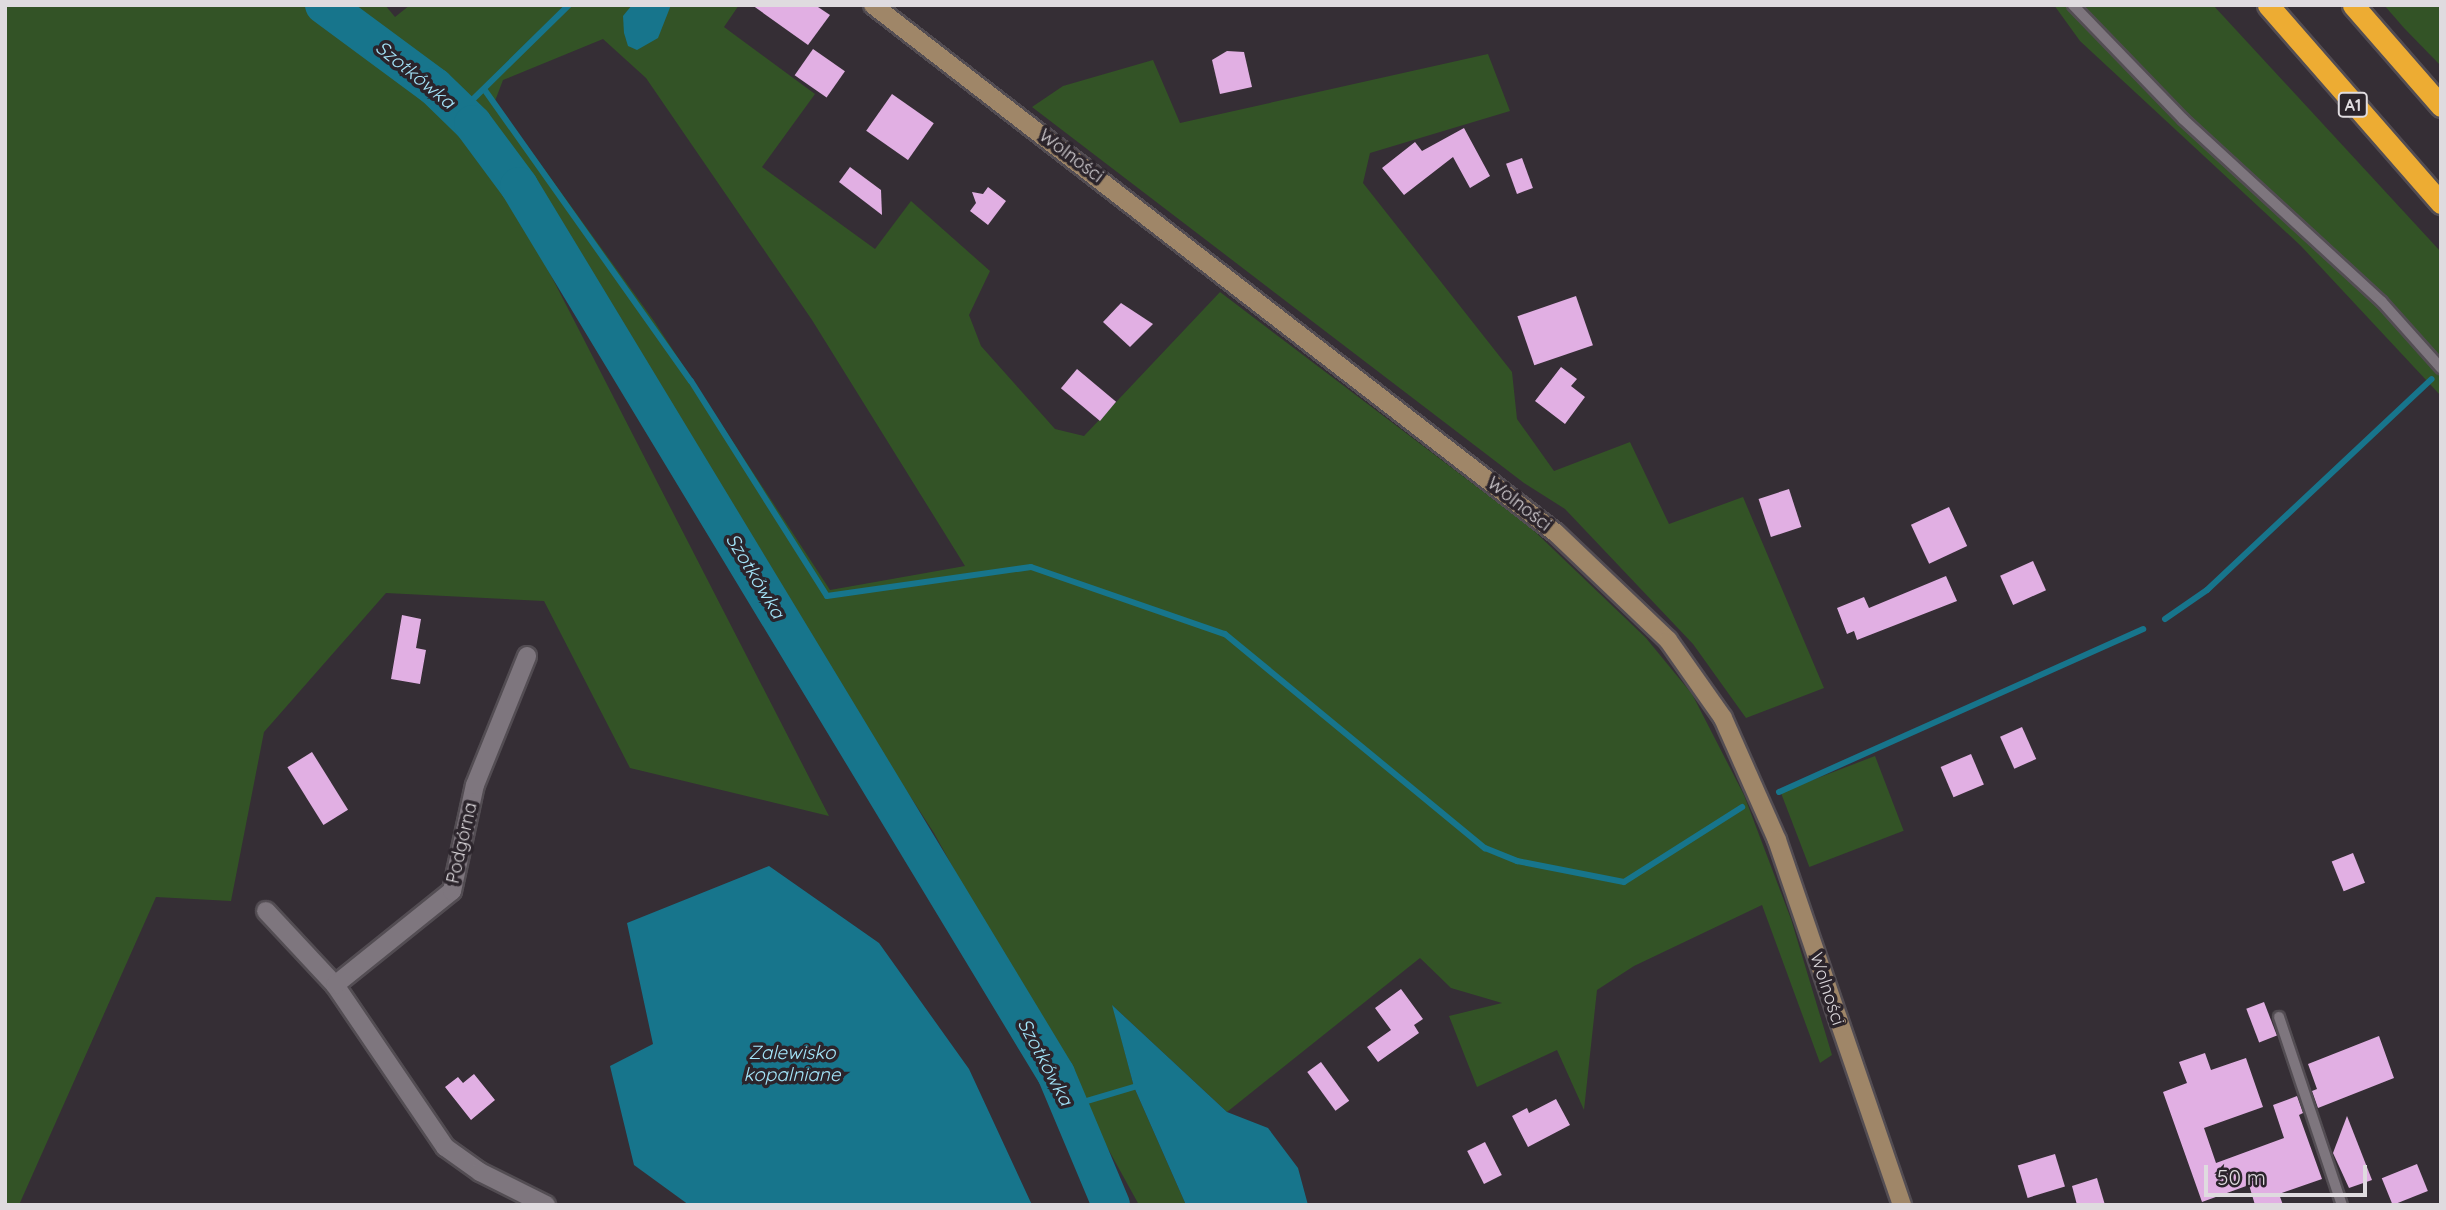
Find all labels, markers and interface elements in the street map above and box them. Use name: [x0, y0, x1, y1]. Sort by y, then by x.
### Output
water label: Szotkówka: [371, 36, 459, 114]
road number: A1: [2337, 92, 2369, 118]
street label: Wolności: [1035, 125, 1107, 187]
street label: Wolności: [1483, 472, 1555, 536]
water label: Szotkówka: [721, 529, 789, 623]
street label: Podgórna: [442, 800, 482, 886]
street label: Wolności: [1805, 950, 1849, 1028]
water label: Szotkówka: [1013, 1015, 1077, 1109]
water label: Zalewisko kopalniane: [744, 1042, 840, 1086]
scale bar: [2208, 1150, 2371, 1194]
text: 50 m: [2217, 1164, 2266, 1190]

